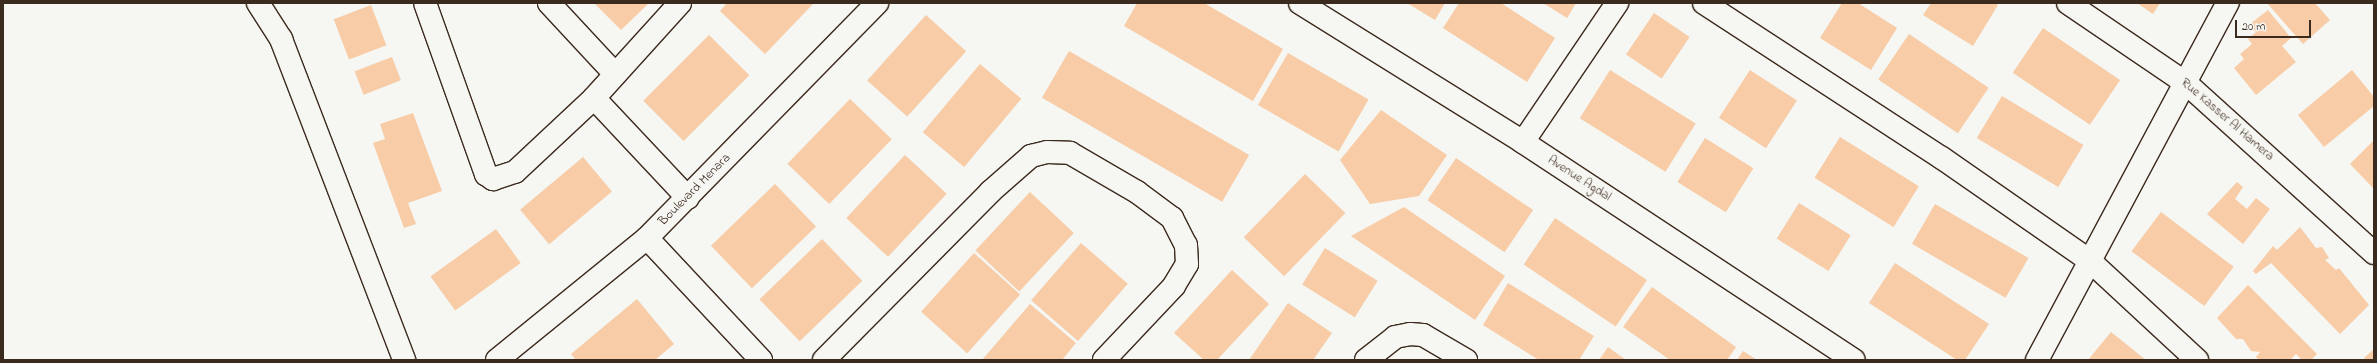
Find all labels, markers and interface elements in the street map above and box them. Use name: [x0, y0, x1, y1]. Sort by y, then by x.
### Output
scale bar: [2237, 12, 2313, 38]
text: 20 m: [2242, 18, 2265, 36]
street label: Rue Kasser Al Hamera: [2177, 75, 2277, 165]
street label: Boulevard Menara: [656, 151, 734, 229]
street label: Avenue Agdal: [1544, 153, 1614, 205]

